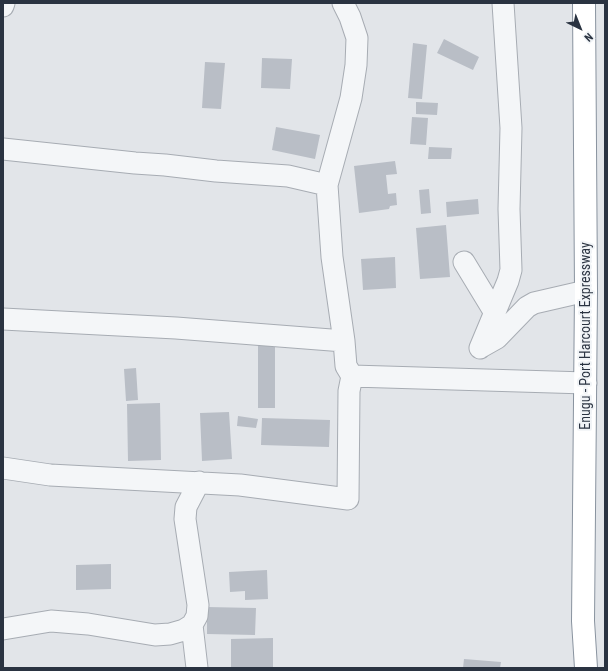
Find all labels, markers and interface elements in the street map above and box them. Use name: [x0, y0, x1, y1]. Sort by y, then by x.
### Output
north arrow: [560, 8, 600, 48]
text: N: [582, 30, 595, 44]
street label: Enugu - Port Harcourt Expressway: [578, 242, 594, 430]

